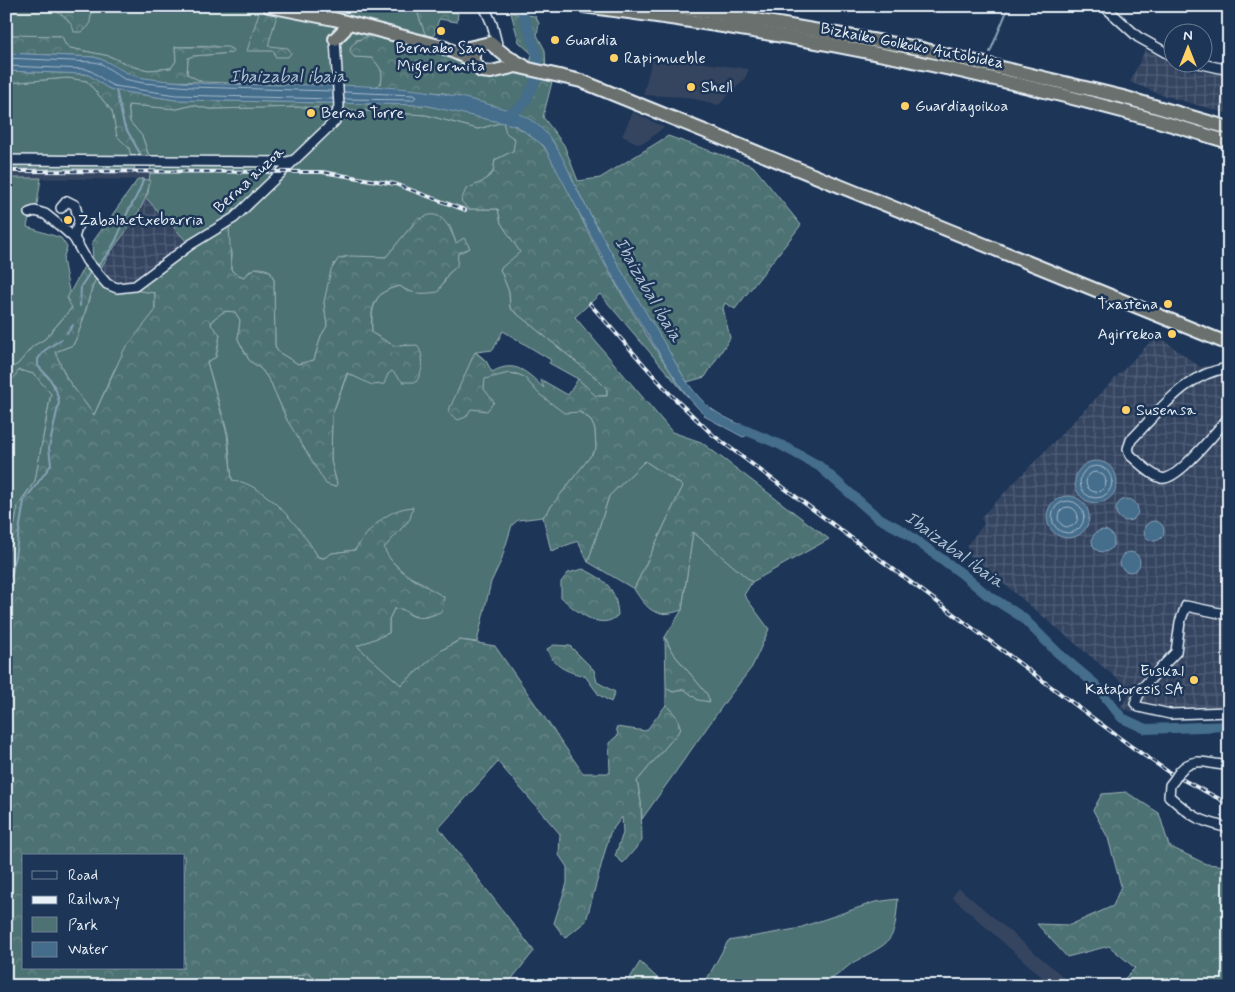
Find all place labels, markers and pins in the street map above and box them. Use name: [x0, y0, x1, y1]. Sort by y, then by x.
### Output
marker: Bernako San Migel ermita: [435, 25, 447, 37]
place label: Guardia: [565, 30, 618, 51]
marker: Guardia: [549, 34, 561, 46]
place label: Bernako San Migel ermita: [395, 38, 487, 78]
place label: Rapimueble: [624, 48, 706, 69]
marker: Rapimueble: [608, 52, 620, 64]
place label: Shell: [701, 77, 733, 98]
marker: Shell: [685, 81, 697, 93]
place label: Guardiagoikoa: [915, 96, 1008, 117]
marker: Guardiagoikoa: [899, 100, 911, 112]
place label: Berna Torre: [321, 103, 404, 124]
marker: Berna Torre: [305, 107, 317, 119]
place label: Zabalaetxebarria: [78, 210, 204, 231]
marker: Zabalaetxebarria: [62, 214, 74, 226]
place label: Txastena: [1098, 294, 1158, 315]
marker: Txastena: [1162, 298, 1174, 310]
place label: Agirrekoa: [1098, 324, 1162, 345]
marker: Agirrekoa: [1166, 328, 1178, 340]
place label: Susensa: [1136, 400, 1196, 421]
marker: Susensa: [1120, 404, 1132, 416]
place label: Euskal Kataforesis SA: [1085, 661, 1184, 702]
marker: Euskal Kataforesis SA: [1188, 674, 1200, 686]

